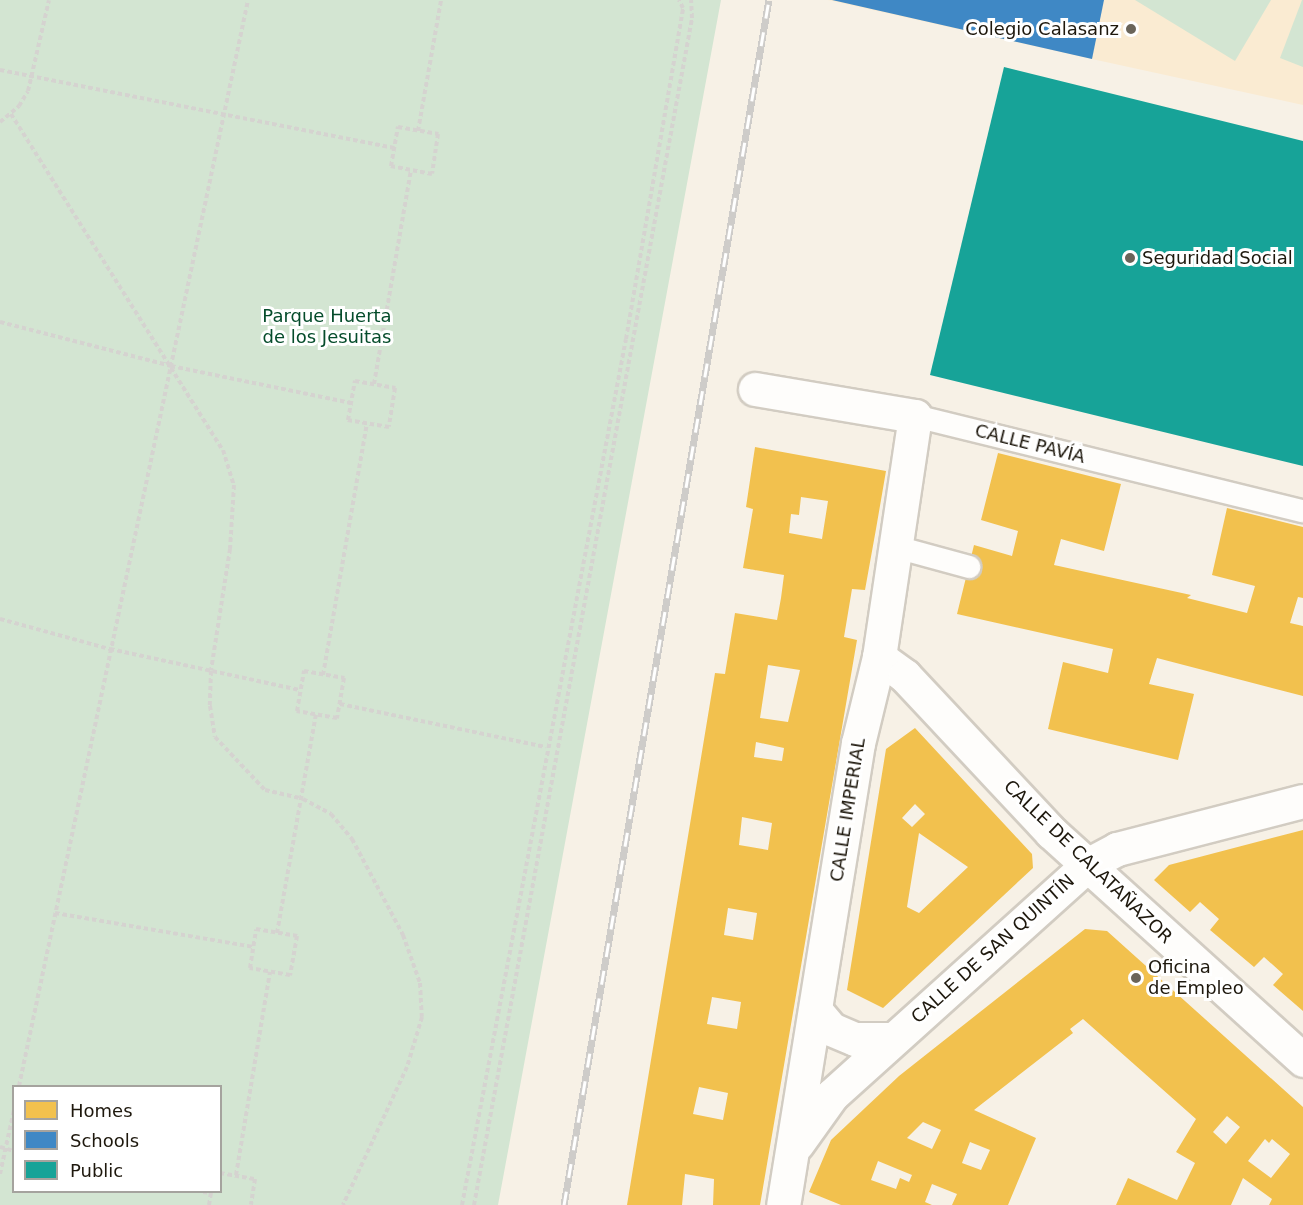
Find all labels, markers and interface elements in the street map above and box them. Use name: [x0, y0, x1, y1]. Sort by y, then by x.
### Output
place label: Colegio Calasanz: [965, 18, 1119, 40]
marker: Colegio Calasanz: [1124, 22, 1138, 36]
place label: Seguridad Social: [1142, 247, 1293, 269]
marker: Seguridad Social: [1123, 251, 1137, 265]
park label: Parque Huerta de los Jesuitas: [262, 306, 392, 348]
street label: CALLE PAVÍA: [973, 420, 1087, 468]
street label: CALLE IMPERIAL: [826, 737, 870, 883]
street label: CALLE DE CALATAÑAZOR: [999, 776, 1177, 948]
street label: CALLE DE SAN QUINTÍN: [907, 870, 1079, 1028]
place label: Oficina de Empleo: [1148, 957, 1244, 1000]
marker: Oficina de Empleo: [1129, 971, 1143, 985]
legend: [12, 1085, 222, 1193]
text: Homes: [70, 1100, 133, 1121]
text: Schools: [70, 1130, 139, 1151]
text: Public: [70, 1160, 123, 1181]

